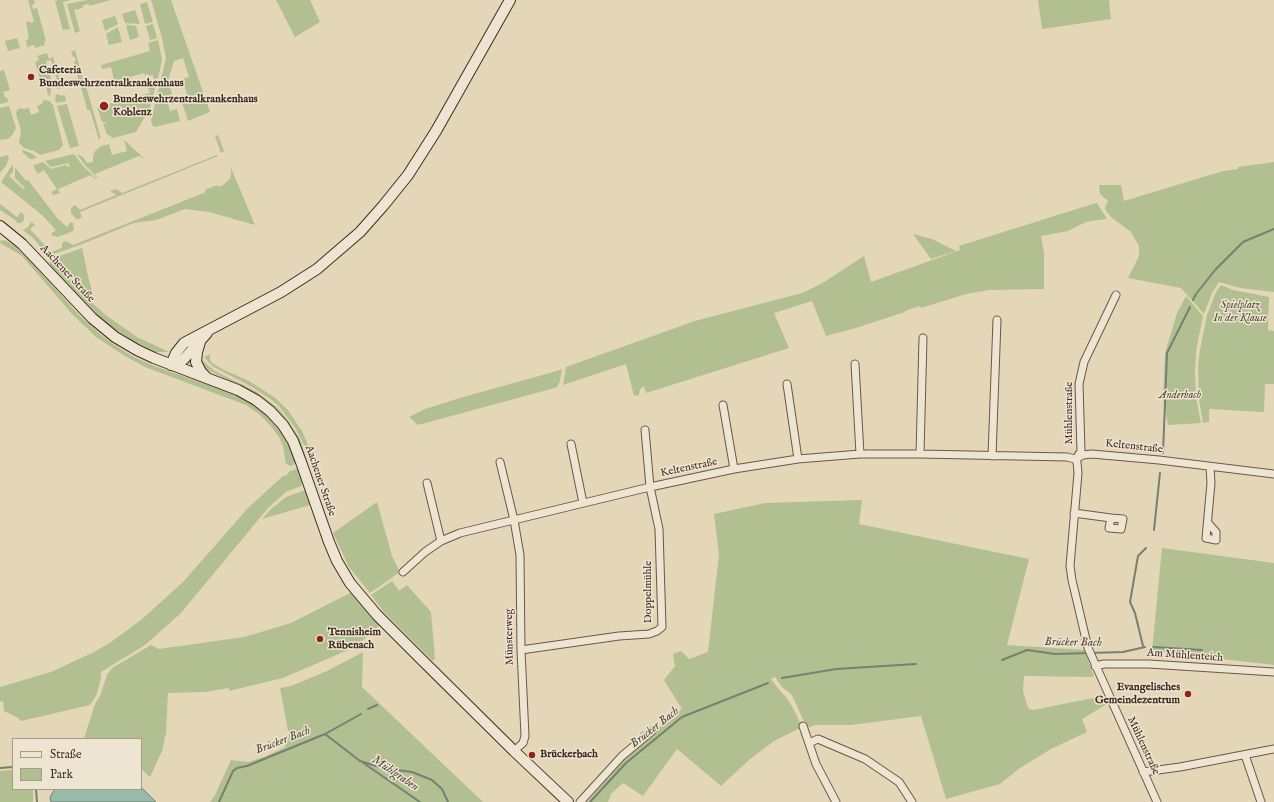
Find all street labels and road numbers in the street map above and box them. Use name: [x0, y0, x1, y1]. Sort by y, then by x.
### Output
street label: Aachener Straße: [37, 242, 97, 306]
street label: Mühlenstraße: [1063, 382, 1077, 444]
street label: Keltenstraße: [1105, 437, 1163, 457]
street label: Aachener Straße: [302, 444, 338, 518]
street label: Keltenstraße: [659, 456, 719, 480]
street label: Doppelmühle: [642, 561, 656, 623]
street label: Münsterweg: [503, 609, 517, 665]
street label: Am Mühlenteich: [1147, 647, 1223, 665]
street label: Mühlenstraße: [1124, 715, 1162, 777]

